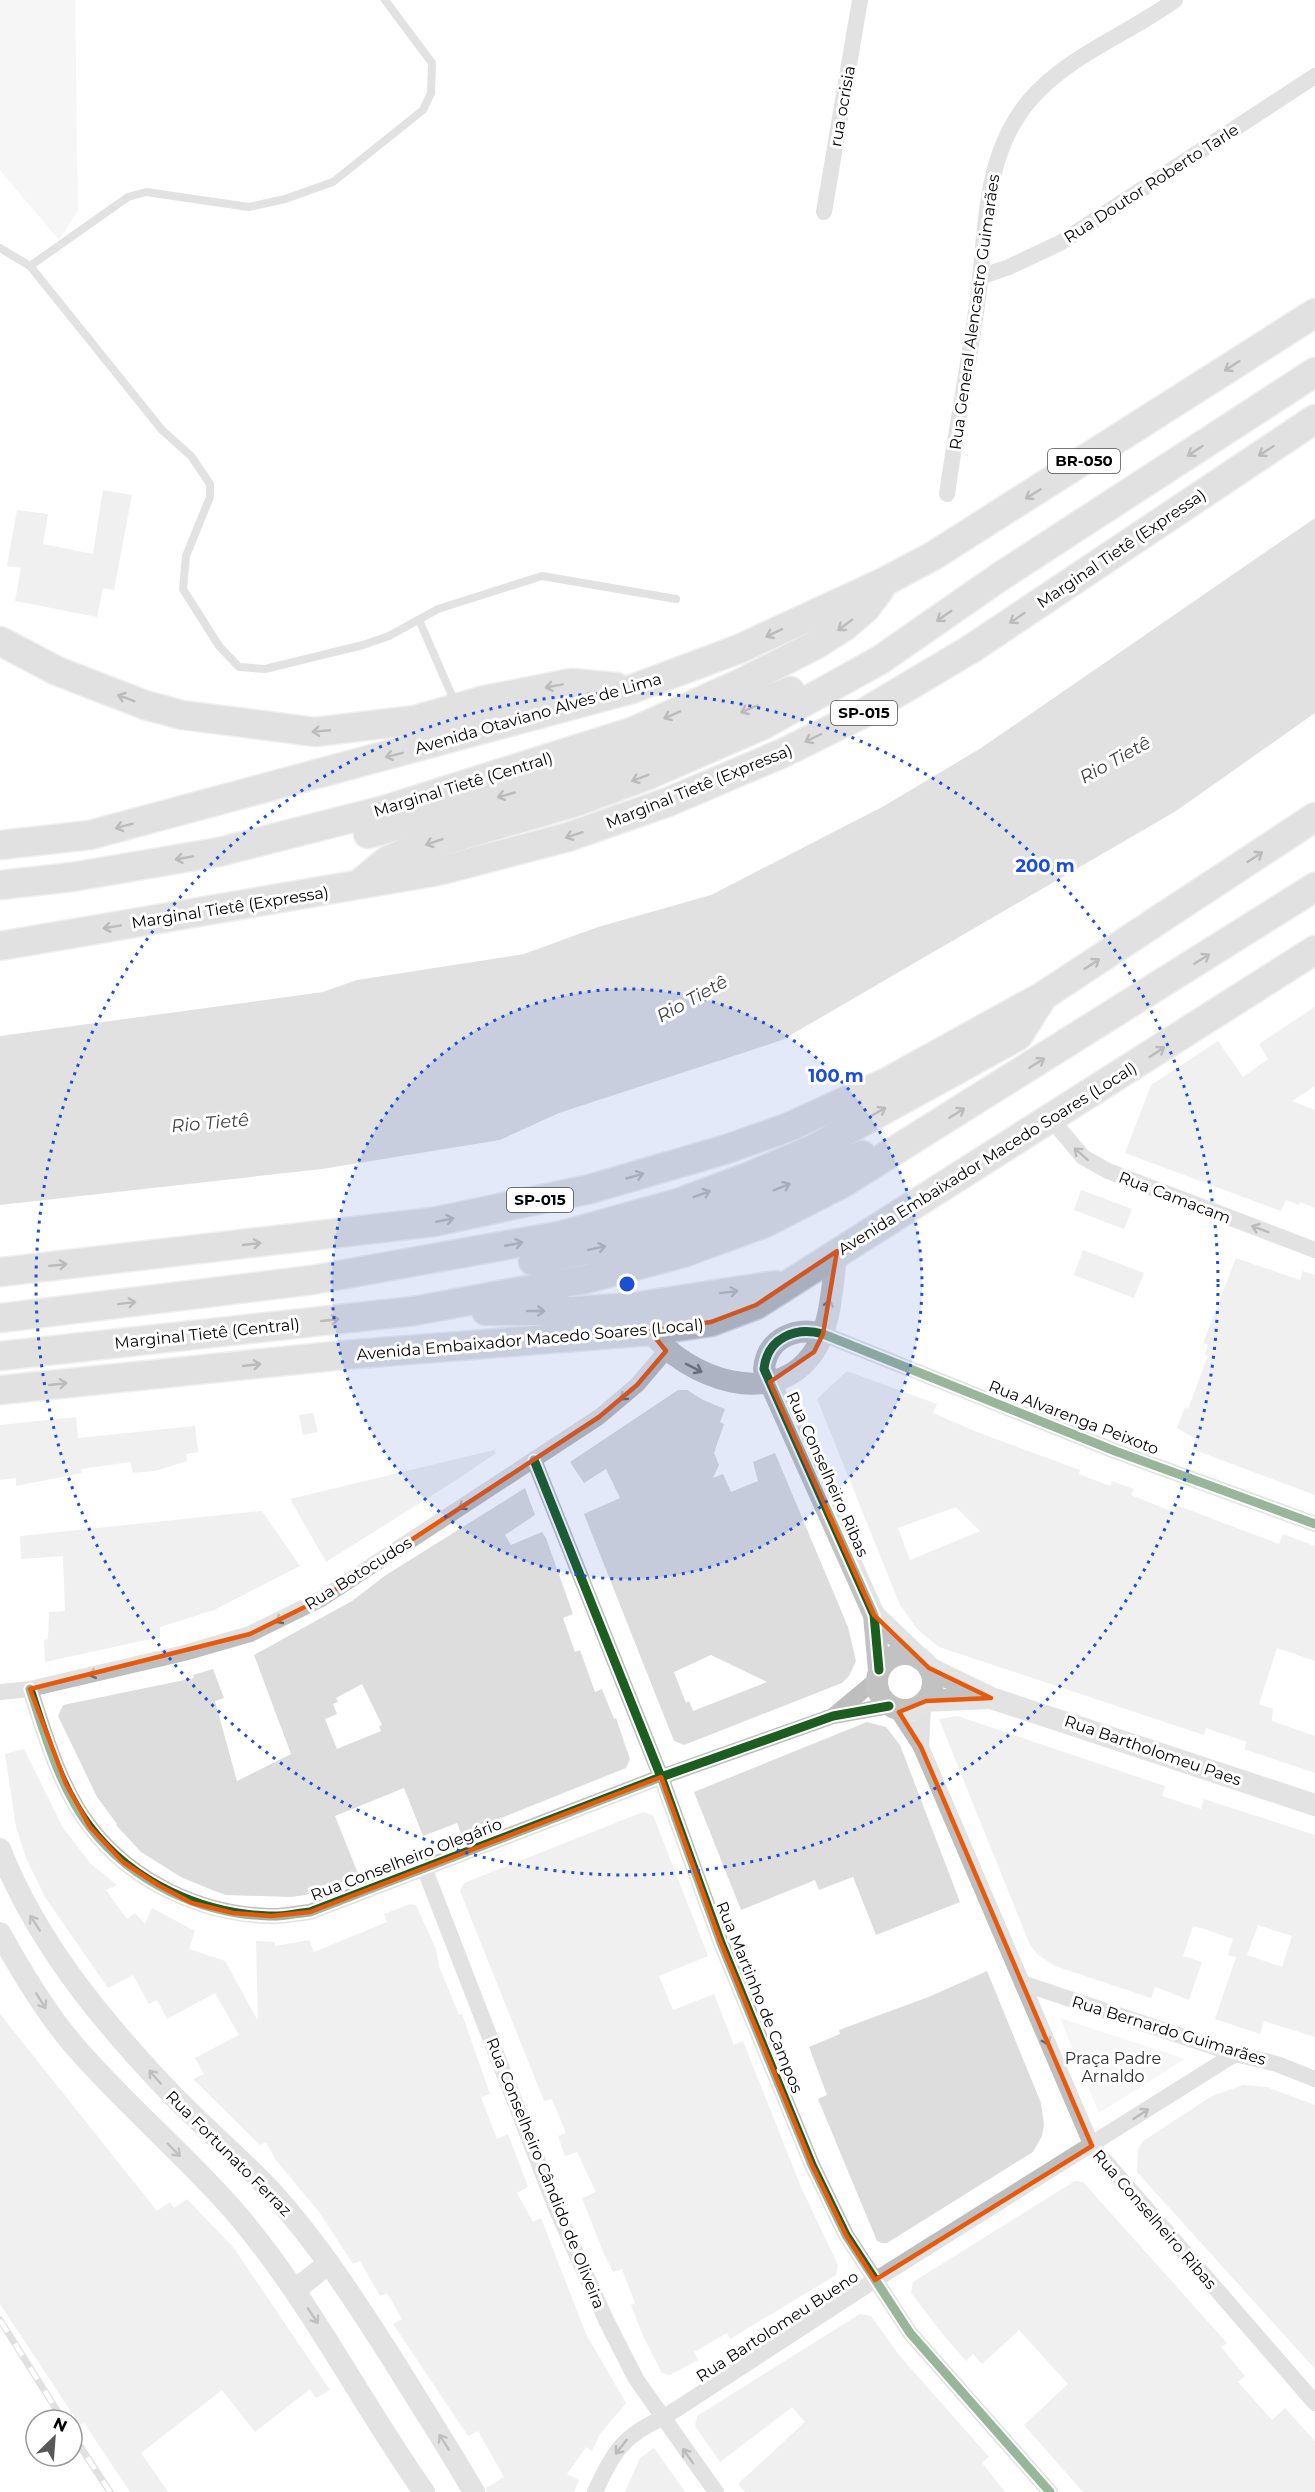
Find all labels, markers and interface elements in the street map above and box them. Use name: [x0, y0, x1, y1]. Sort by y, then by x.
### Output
street label: rua ocrisia: [826, 64, 859, 148]
street label: Rua Doutor Roberto Tarle: [1060, 120, 1242, 247]
street label: Rua General Alencastro Guimarães: [946, 173, 1003, 451]
one-way arrow: [1224, 361, 1241, 373]
one-way arrow: [1187, 445, 1204, 457]
one-way arrow: [1258, 445, 1275, 457]
road number: BR-050: [1048, 449, 1120, 473]
street label: Marginal Tietê (Expressa): [1033, 485, 1209, 612]
one-way arrow: [1024, 488, 1041, 501]
one-way arrow: [937, 610, 953, 622]
one-way arrow: [1009, 612, 1025, 624]
one-way arrow: [837, 618, 853, 631]
one-way arrow: [765, 627, 783, 639]
street label: Avenida Otaviano Alves de Lima: [413, 669, 664, 758]
one-way arrow: [544, 681, 564, 692]
one-way arrow: [117, 691, 136, 702]
road number: SP-015: [831, 701, 897, 725]
one-way arrow: [740, 704, 759, 715]
one-way arrow: [664, 710, 682, 721]
one-way arrow: [312, 725, 332, 736]
water label: Rio Tietê: [1076, 731, 1154, 788]
one-way arrow: [804, 733, 822, 744]
street label: Marginal Tietê (Expressa): [603, 740, 795, 833]
street label: Marginal Tietê (Central): [371, 748, 555, 821]
one-way arrow: [385, 750, 404, 761]
one-way arrow: [631, 773, 649, 784]
one-way arrow: [497, 790, 516, 801]
one-way arrow: [115, 821, 134, 833]
one-way arrow: [565, 830, 584, 841]
one-way arrow: [425, 838, 444, 849]
one-way arrow: [1246, 851, 1263, 863]
one-way arrow: [174, 853, 194, 864]
text: 200 m: [1015, 855, 1075, 877]
street label: Marginal Tietê (Expressa): [130, 883, 330, 932]
one-way arrow: [103, 921, 122, 932]
one-way arrow: [1193, 952, 1210, 964]
one-way arrow: [1083, 958, 1100, 970]
water label: Rio Tietê: [653, 970, 731, 1027]
one-way arrow: [1148, 1045, 1165, 1057]
one-way arrow: [1028, 1056, 1045, 1068]
street label: Avenida Embaixador Macedo Soares (Local): [835, 1058, 1140, 1259]
text: 100 m: [808, 1065, 864, 1087]
one-way arrow: [869, 1105, 886, 1117]
one-way arrow: [948, 1107, 965, 1119]
water label: Rio Tietê: [170, 1109, 250, 1137]
one-way arrow: [1074, 1147, 1089, 1161]
street label: Rua Camacam: [1116, 1167, 1234, 1228]
one-way arrow: [625, 1170, 644, 1181]
one-way arrow: [772, 1181, 791, 1192]
road number: SP-015: [507, 1188, 573, 1212]
one-way arrow: [692, 1188, 711, 1199]
one-way arrow: [435, 1214, 455, 1225]
one-way arrow: [1252, 1223, 1270, 1234]
one-way arrow: [242, 1238, 261, 1249]
one-way arrow: [504, 1238, 523, 1249]
one-way arrow: [587, 1242, 606, 1253]
one-way arrow: [48, 1259, 68, 1270]
centre of rings: [617, 1274, 637, 1294]
one-way arrow: [719, 1286, 739, 1297]
one-way arrow: [117, 1298, 137, 1309]
one-way arrow: [823, 1299, 834, 1319]
one-way arrow: [525, 1305, 545, 1317]
street label: Marginal Tietê (Central): [113, 1314, 301, 1353]
one-way arrow: [319, 1314, 339, 1325]
street label: Avenida Embaixador Macedo Soares (Local): [356, 1315, 704, 1364]
one-way arrow: [242, 1359, 262, 1370]
one-way arrow: [685, 1363, 703, 1374]
street label: Rua Alvarenga Peixoto: [986, 1376, 1162, 1459]
one-way arrow: [48, 1378, 68, 1389]
one-way arrow: [619, 1387, 635, 1400]
street label: Rua Conselheiro Ribas: [783, 1389, 873, 1560]
one-way arrow: [459, 1498, 475, 1510]
street label: Rua Botocudos: [301, 1533, 415, 1614]
one-way arrow: [275, 1612, 292, 1624]
one-way arrow: [88, 1668, 107, 1680]
street label: Rua Bartholomeu Paes: [1062, 1711, 1244, 1790]
street label: Rua Conselheiro Olegário: [308, 1814, 504, 1905]
street label: Rua Martinho de Campos: [712, 1899, 807, 2096]
one-way arrow: [29, 1915, 41, 1932]
one-way arrow: [35, 1992, 47, 2009]
street label: Rua Bernardo Guimarães: [1069, 1992, 1268, 2069]
one-way arrow: [1040, 2027, 1051, 2046]
street label: Rua Conselheiro Cândido de Oliveira: [482, 2035, 609, 2312]
park label: Praça Padre Arnaldo: [1065, 2049, 1161, 2086]
one-way arrow: [148, 2069, 162, 2084]
street label: Rua Fortunato Ferraz: [162, 2087, 295, 2220]
one-way arrow: [1132, 2108, 1149, 2120]
one-way arrow: [167, 2143, 182, 2158]
street label: Rua Conselheiro Ribas: [1089, 2146, 1221, 2293]
street label: Rua Bartolomeu Bueno: [693, 2267, 862, 2386]
one-way arrow: [307, 2307, 319, 2323]
north arrow: [24, 2408, 84, 2468]
text: N: [50, 2414, 70, 2436]
one-way arrow: [437, 2434, 449, 2451]
one-way arrow: [615, 2439, 628, 2455]
one-way arrow: [682, 2449, 694, 2465]

